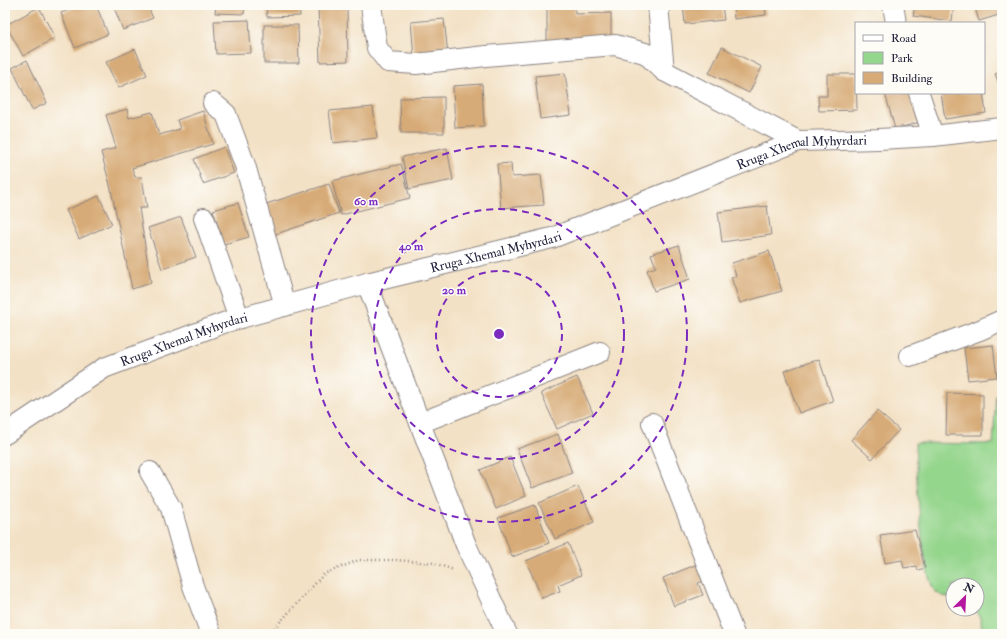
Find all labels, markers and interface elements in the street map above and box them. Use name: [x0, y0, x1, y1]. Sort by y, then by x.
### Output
legend: [855, 22, 985, 94]
text: Road: [891, 31, 916, 46]
text: Park: [891, 51, 913, 66]
text: Building: [891, 71, 934, 86]
street label: Rruga Xhemal Myhyrdari: [734, 132, 868, 173]
text: 60 m: [354, 194, 379, 209]
street label: Rruga Xhemal Myhyrdari: [429, 228, 564, 276]
text: 40 m: [398, 239, 424, 254]
text: 20 m: [442, 283, 467, 298]
street label: Rruga Xhemal Myhyrdari: [118, 309, 250, 370]
centre of rings: [492, 327, 506, 341]
north arrow: [945, 577, 985, 617]
text: N: [961, 580, 977, 597]

